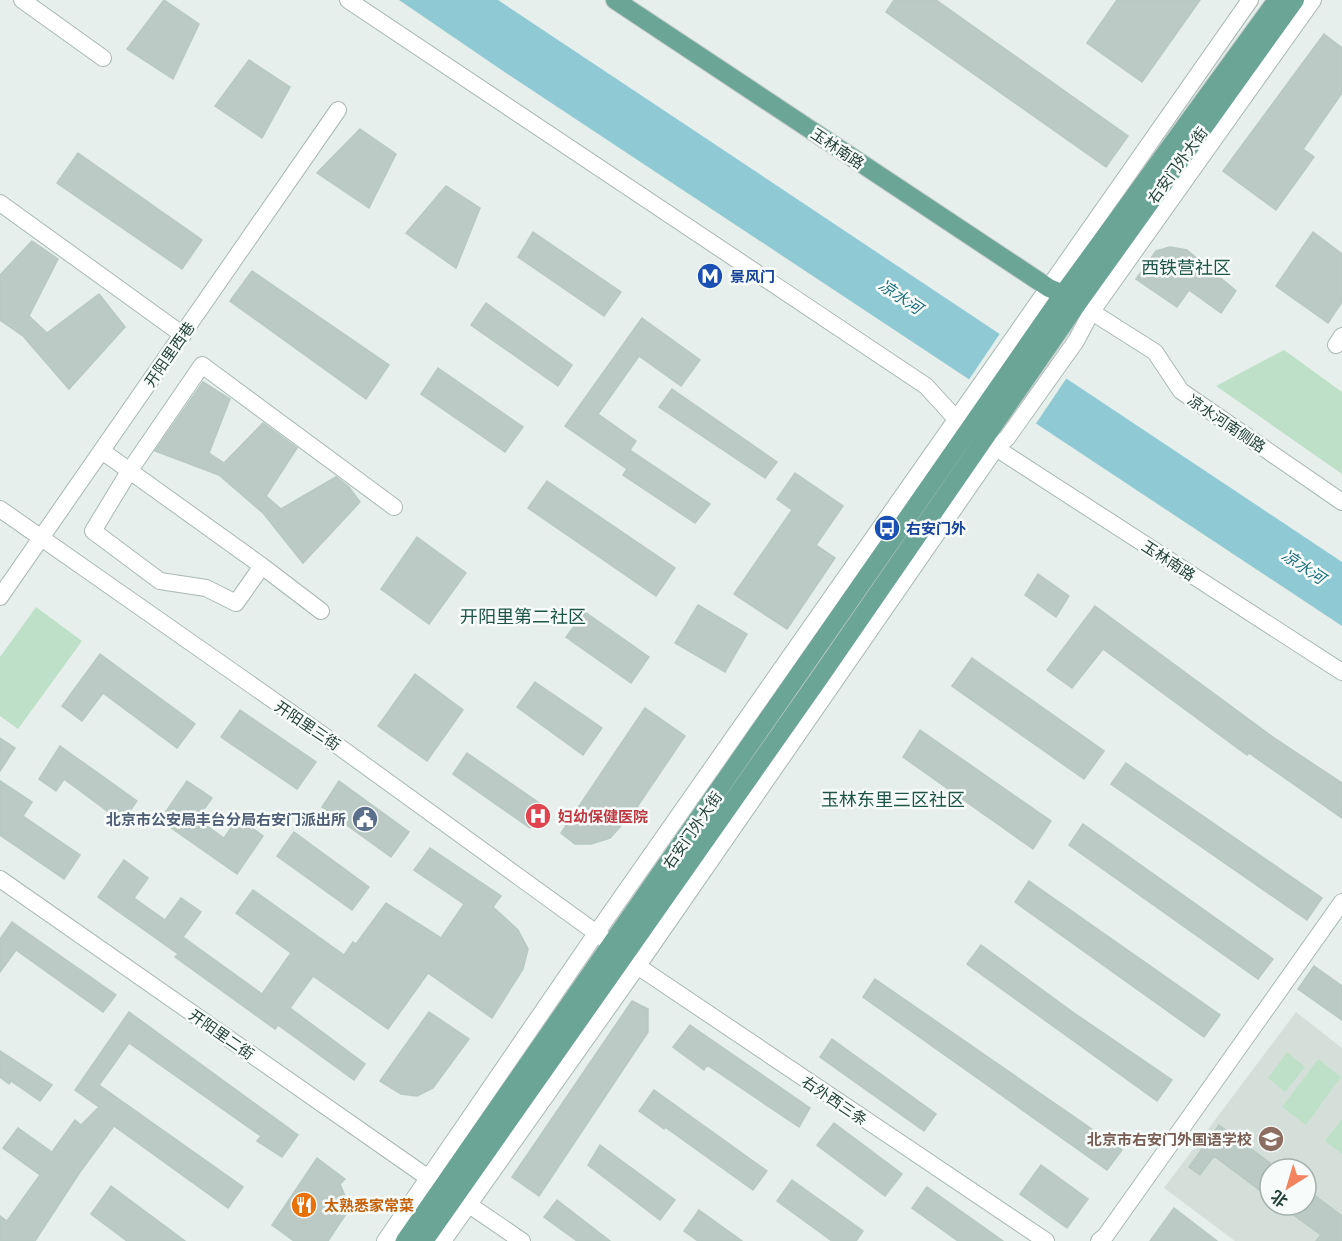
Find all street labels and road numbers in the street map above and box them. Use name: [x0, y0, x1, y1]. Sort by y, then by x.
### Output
street label: 右安门外大街: [1143, 123, 1211, 207]
street label: 玉林南路: [808, 124, 868, 172]
street label: 开阳里西巷: [140, 318, 198, 390]
street label: 凉水河南侧路: [1185, 390, 1269, 456]
street label: 玉林南路: [1139, 536, 1199, 584]
street label: 开阳里三街: [272, 697, 344, 753]
street label: 右安门外大街: [659, 788, 725, 872]
street label: 开阳里二街: [186, 1005, 258, 1063]
street label: 右外西三条: [799, 1072, 871, 1128]

